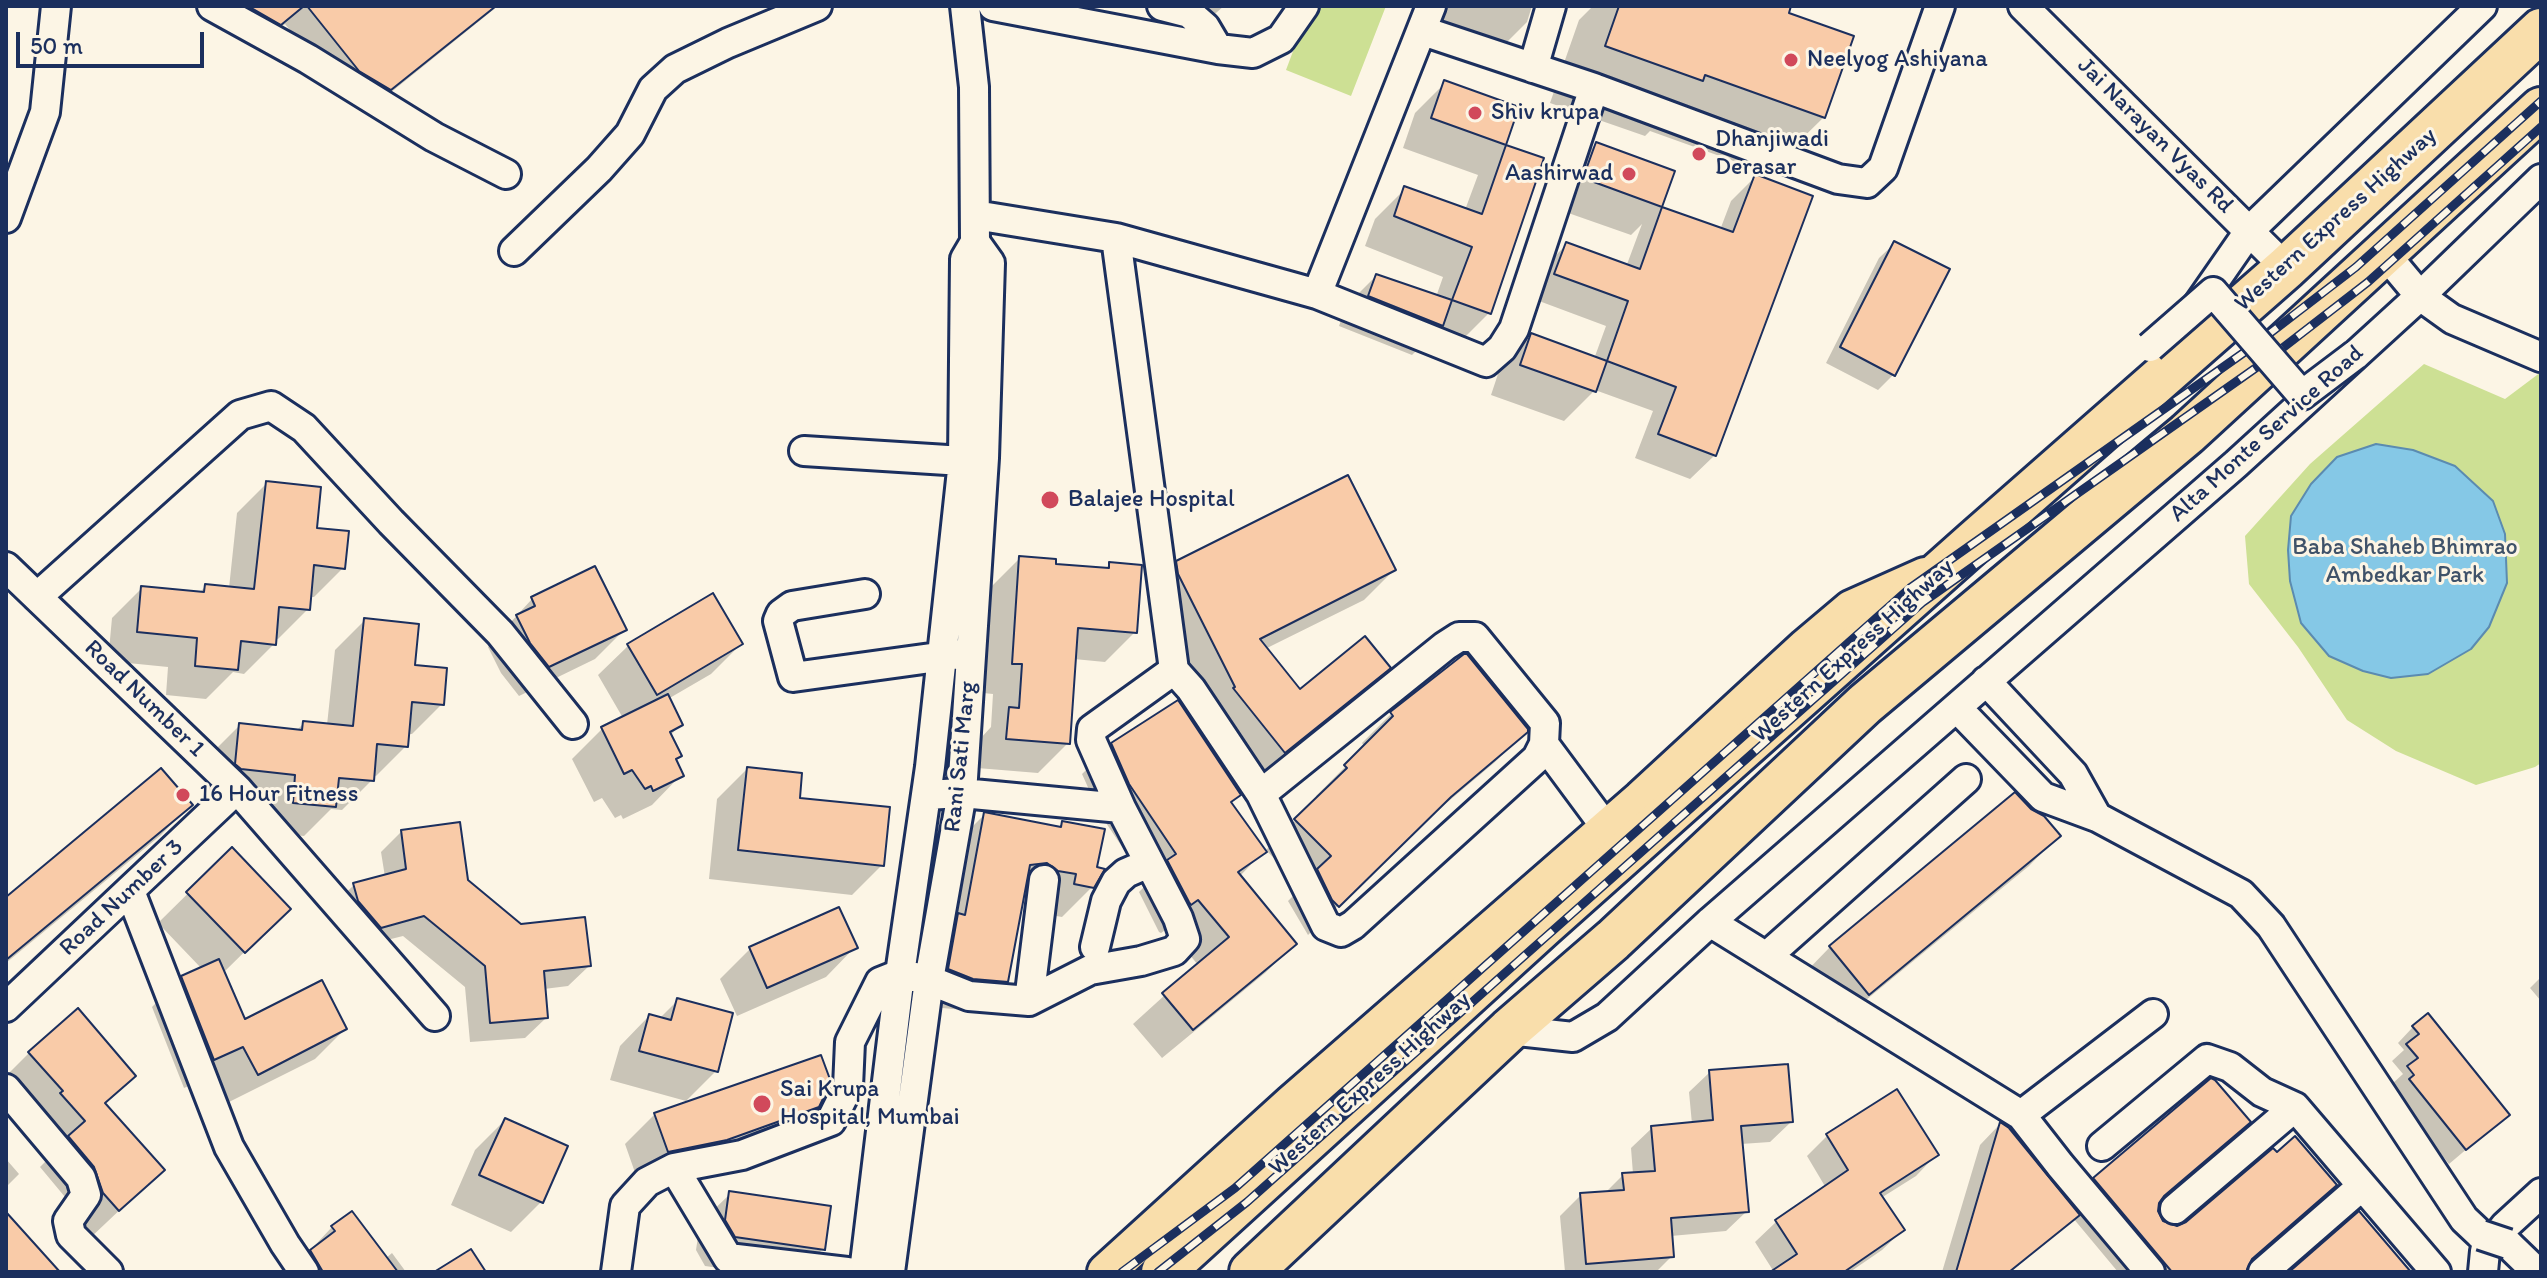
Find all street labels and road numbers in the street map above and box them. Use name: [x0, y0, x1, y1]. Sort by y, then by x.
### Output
street label: Jai Narayan Vyas Rd: [2071, 52, 2239, 220]
street label: Western Express Highway: [2229, 122, 2443, 318]
street label: Alta Monte Service Road: [2164, 339, 2370, 529]
street label: Western Express Highway: [1746, 553, 1960, 749]
street label: Road Number 1: [78, 634, 210, 764]
street label: Rani Sati Marg: [939, 680, 983, 834]
street label: Road Number 3: [54, 833, 190, 963]
street label: Western Express Highway: [1263, 986, 1477, 1182]

